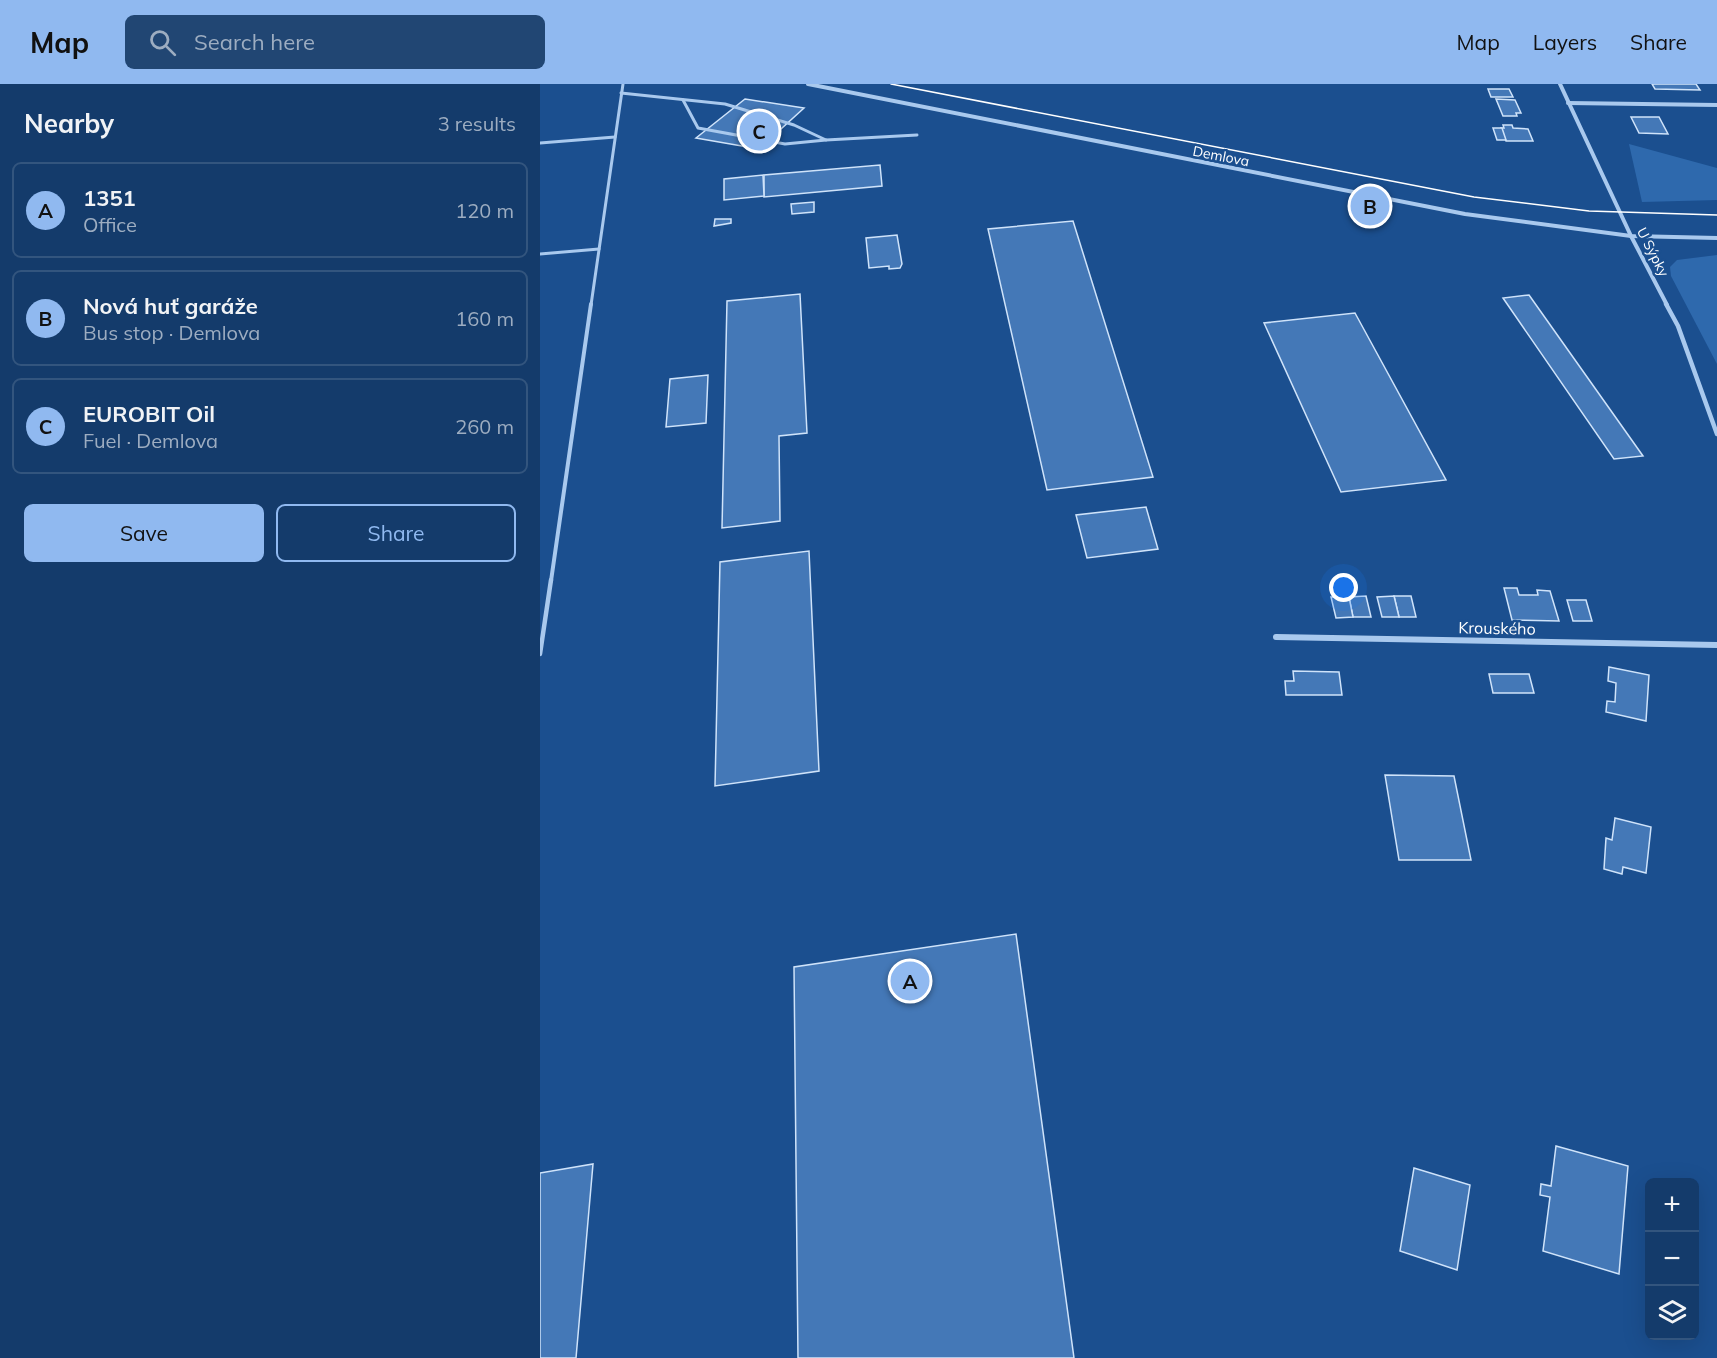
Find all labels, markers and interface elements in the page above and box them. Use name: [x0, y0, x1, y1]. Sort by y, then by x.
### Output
search box: [125, 15, 545, 69]
text: Map: [30, 25, 89, 60]
icon: search: [146, 26, 179, 59]
text: Search here: [194, 28, 315, 56]
text: Map: [1457, 29, 1500, 55]
text: Layers: [1533, 29, 1597, 55]
text: Share: [1630, 29, 1687, 55]
text: Nearby: [24, 107, 114, 140]
pin: C: [740, 108, 778, 154]
text: 3 results: [438, 111, 516, 136]
street label: Demlova: [1191, 142, 1251, 170]
text: 1351: [83, 184, 136, 212]
pin: B: [1350, 184, 1390, 228]
text: A: [38, 198, 53, 223]
text: 120 m: [455, 198, 514, 223]
text: Office: [83, 212, 137, 237]
street label: U Sýpky: [1633, 224, 1673, 280]
text: Nová huť garáže: [83, 292, 258, 320]
text: B: [39, 306, 52, 331]
text: 160 m: [455, 306, 514, 331]
text: Bus stop · Demlova: [83, 320, 260, 345]
text: EUROBIT Oil: [83, 400, 215, 428]
text: C: [39, 414, 52, 439]
text: 260 m: [455, 414, 514, 439]
text: Fuel · Demlova: [83, 428, 218, 453]
button: Save: [24, 504, 264, 562]
button: Share: [276, 504, 516, 562]
your location: [1329, 573, 1358, 602]
street label: Krouského: [1458, 617, 1536, 639]
pin: A: [890, 958, 929, 1004]
map controls: [1645, 1178, 1699, 1340]
button: +: [1645, 1178, 1699, 1232]
button: −: [1645, 1232, 1699, 1286]
button: layers: [1645, 1286, 1699, 1340]

